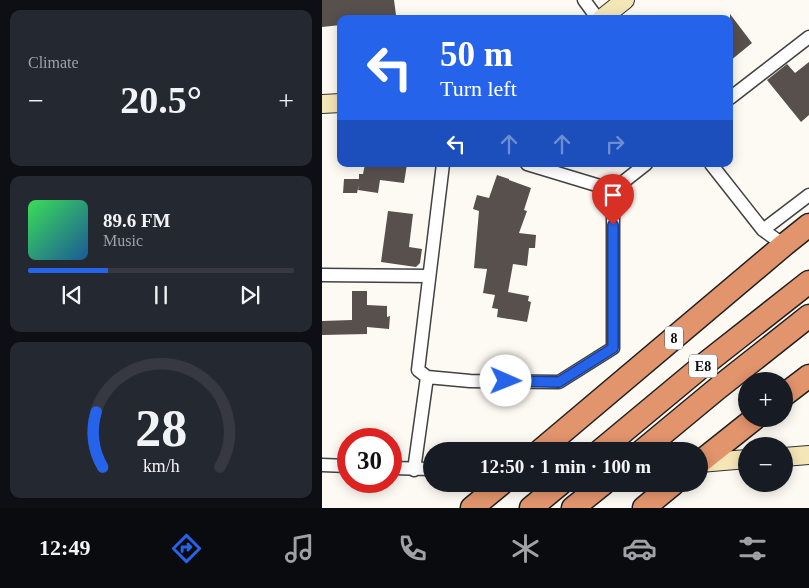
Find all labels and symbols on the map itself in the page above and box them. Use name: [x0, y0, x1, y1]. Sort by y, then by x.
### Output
pin: [592, 174, 634, 225]
road number: 8: [665, 326, 683, 349]
position arrow: [479, 354, 531, 406]
road number: E8: [689, 354, 717, 378]
speed limit sign: 30: [337, 428, 402, 493]

